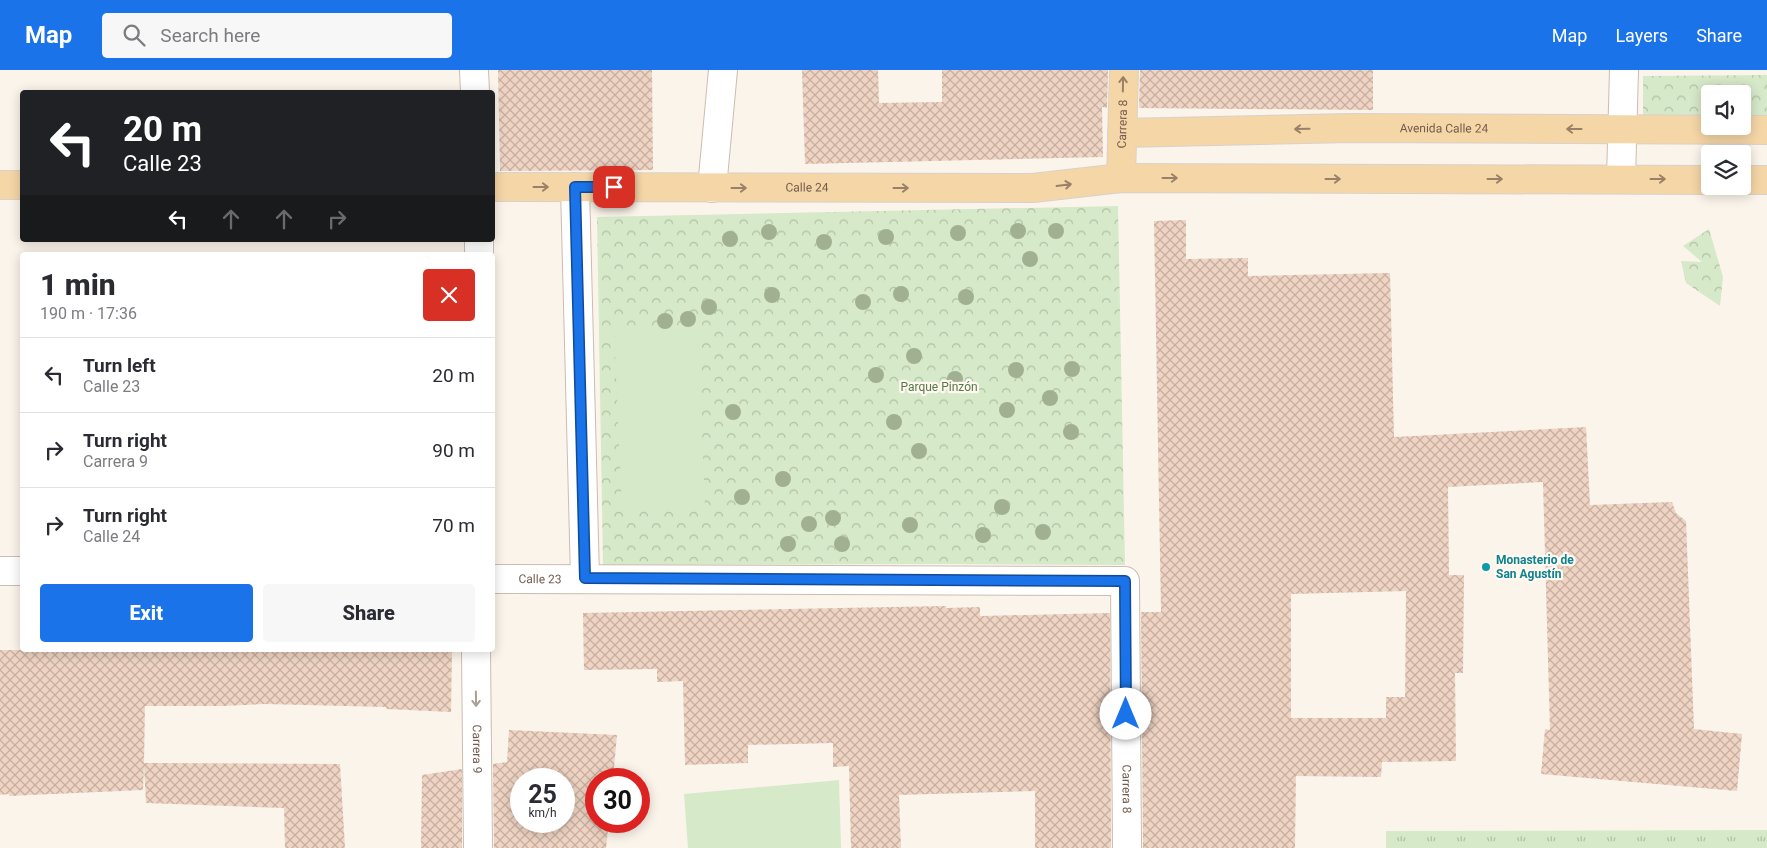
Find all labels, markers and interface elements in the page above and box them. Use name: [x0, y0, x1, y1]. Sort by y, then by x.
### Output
search box: [102, 13, 452, 58]
text: Map: [25, 21, 72, 49]
icon: search: [120, 21, 148, 49]
text: Search here: [160, 24, 260, 47]
text: Map: [1552, 25, 1587, 46]
text: Layers: [1615, 25, 1668, 46]
text: Share: [1696, 25, 1742, 46]
one-way arrow: [1119, 76, 1128, 92]
map controls: [1701, 85, 1751, 195]
button: sound: [1701, 85, 1751, 135]
street label: Carrera 8: [1115, 99, 1130, 149]
text: 20 m: [123, 109, 202, 150]
icon: left: [40, 110, 105, 175]
street label: Avenida Calle 24: [1400, 121, 1489, 136]
one-way arrow: [1566, 124, 1582, 134]
one-way arrow: [1294, 125, 1310, 134]
button: layers: [1701, 145, 1751, 195]
text: Calle 23: [123, 151, 202, 176]
pin: [593, 166, 635, 208]
icon: arrive: [600, 173, 628, 201]
one-way arrow: [1162, 173, 1178, 183]
one-way arrow: [1324, 174, 1340, 184]
one-way arrow: [1486, 174, 1503, 184]
one-way arrow: [1649, 175, 1665, 184]
one-way arrow: [1055, 180, 1071, 190]
street label: Calle 24: [785, 181, 829, 195]
one-way arrow: [532, 182, 549, 192]
one-way arrow: [730, 183, 746, 192]
one-way arrow: [892, 183, 909, 193]
icon: left: [164, 205, 192, 233]
icon: ahead: [217, 205, 245, 233]
icon: ahead: [270, 205, 298, 233]
icon: right: [323, 205, 351, 233]
text: 1 min: [40, 267, 116, 302]
button: close: [423, 269, 475, 321]
text: 190 m · 17:36: [40, 304, 137, 323]
text: Turn left: [83, 354, 156, 377]
icon: left: [40, 361, 68, 389]
text: 20 m: [432, 364, 475, 387]
text: Calle 23: [83, 377, 140, 396]
park label: Parque Pinzón: [900, 380, 978, 394]
text: Turn right: [83, 429, 167, 452]
icon: right: [40, 436, 68, 464]
text: 90 m: [432, 439, 475, 462]
text: Carrera 9: [83, 452, 148, 471]
text: Turn right: [83, 504, 167, 527]
icon: right: [40, 511, 68, 539]
text: 70 m: [432, 514, 475, 537]
text: Calle 24: [83, 527, 140, 546]
place label: Monasterio de San Agustín: [1496, 553, 1574, 581]
marker: Monasterio de San Agustín: [1480, 561, 1492, 573]
street label: Calle 23: [518, 572, 562, 586]
button: Exit: [40, 584, 253, 642]
button: Share: [263, 584, 475, 642]
position arrow: [1099, 687, 1151, 739]
one-way arrow: [471, 690, 481, 706]
street label: Carrera 9: [470, 724, 484, 774]
street label: Carrera 8: [1119, 765, 1134, 814]
speed limit sign: 30: [585, 768, 650, 833]
text: 25: [528, 780, 557, 809]
text: km/h: [528, 806, 557, 820]

